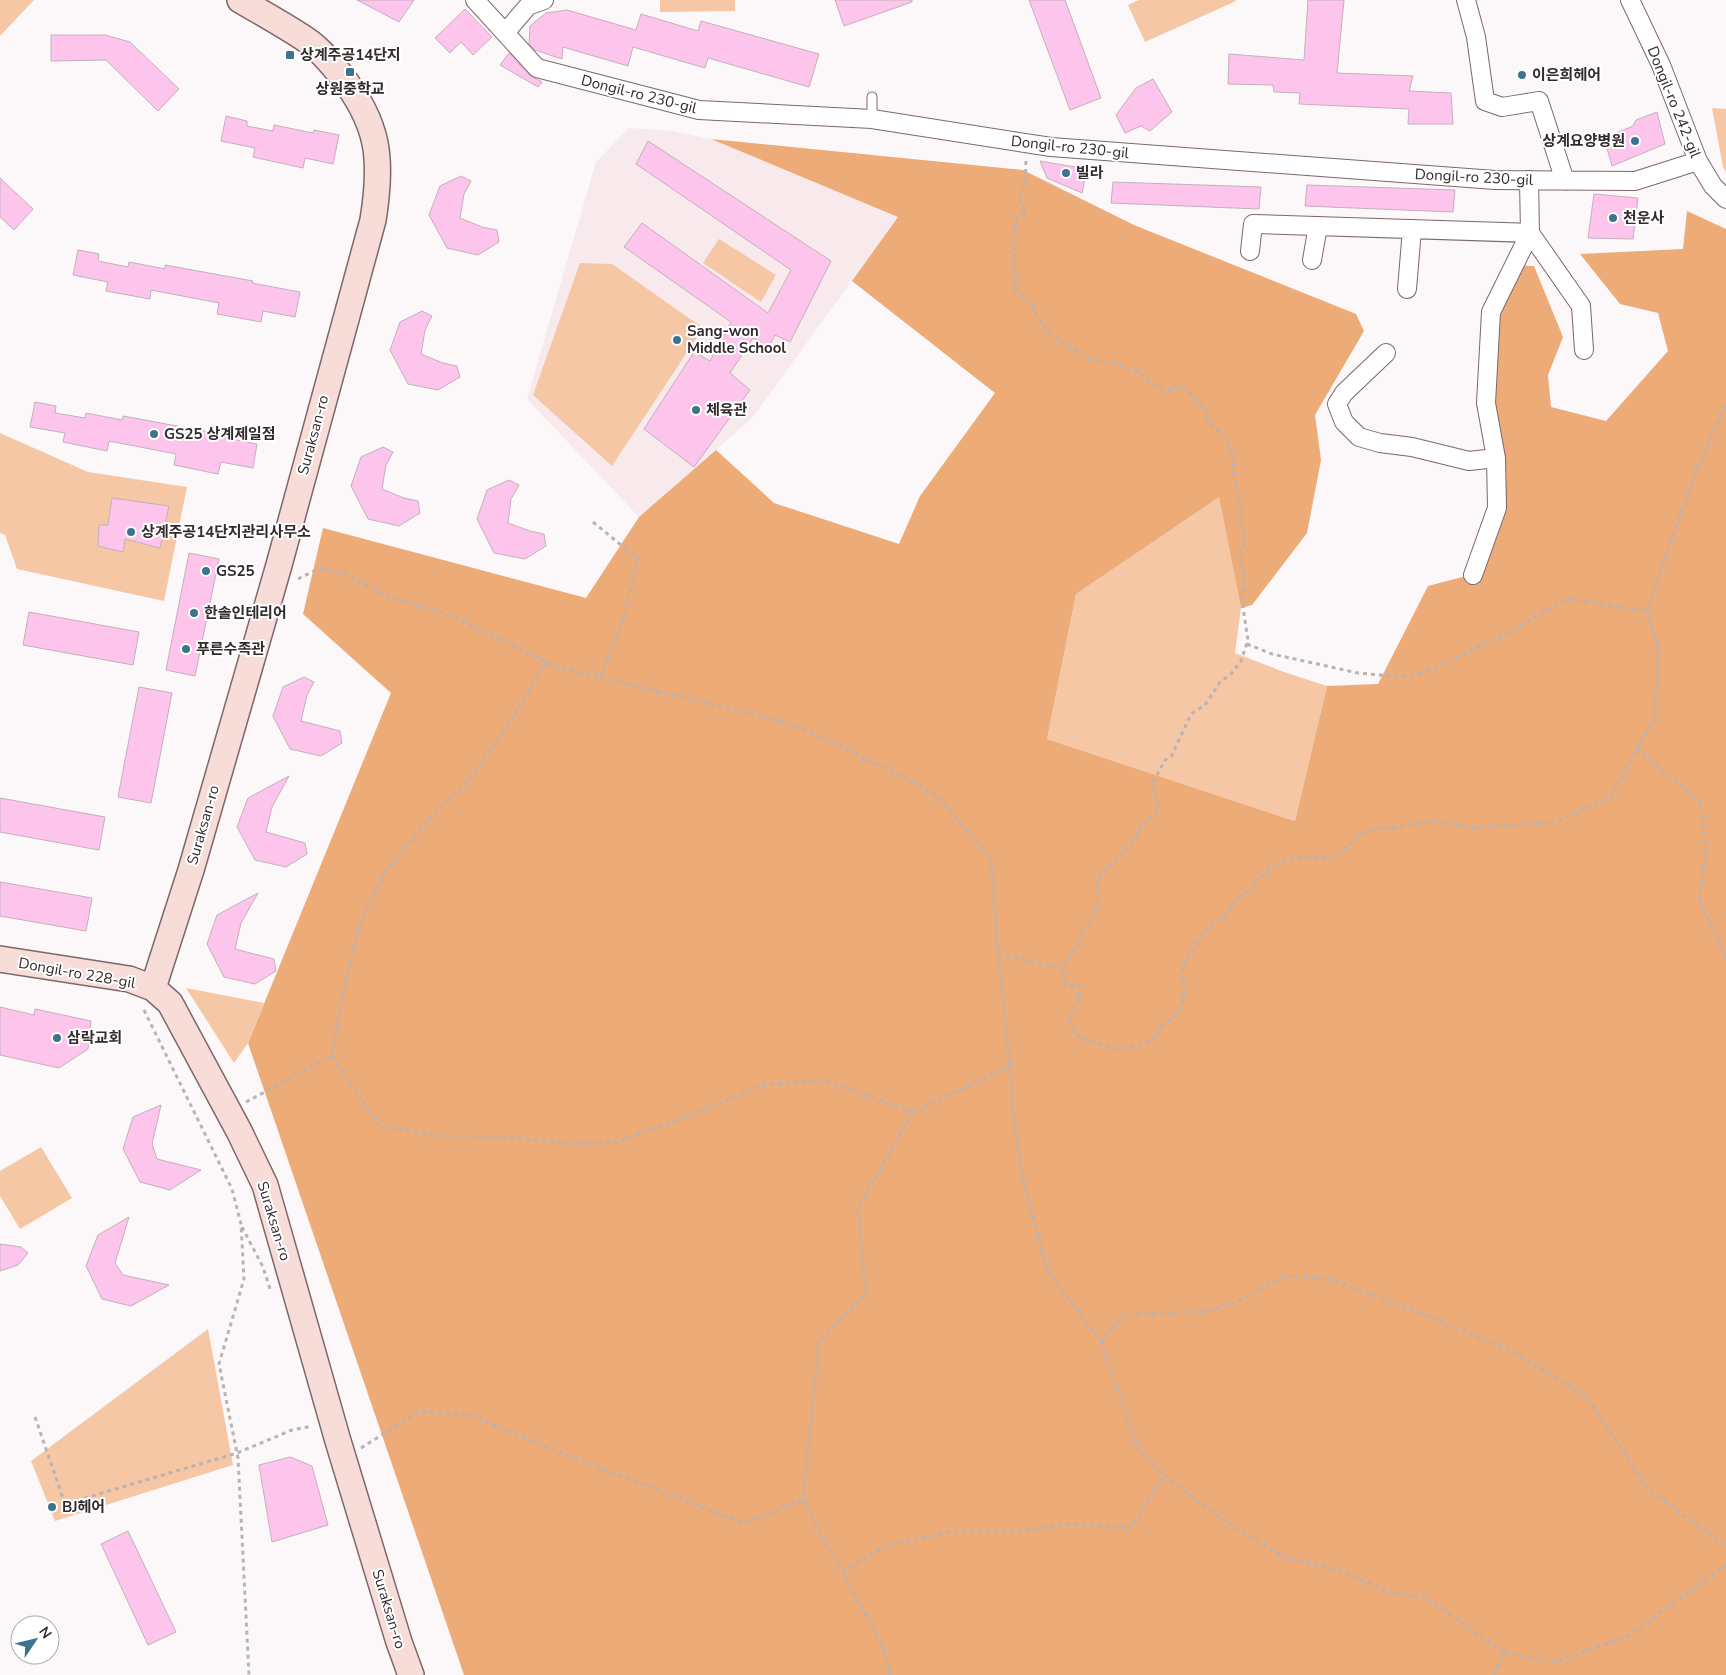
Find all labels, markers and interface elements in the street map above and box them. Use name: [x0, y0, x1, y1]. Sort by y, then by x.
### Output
street label: Dongil-ro 242-gil: [1642, 43, 1706, 161]
place label: 상계주공14단지: [300, 45, 401, 65]
marker: 상계주공14단지: [284, 49, 296, 61]
place label: 이은희헤어: [1532, 65, 1601, 85]
marker: 상원중학교: [344, 66, 356, 78]
marker: 이은희헤어: [1516, 69, 1528, 81]
street label: Dongil-ro 230-gil: [579, 70, 700, 118]
place label: 상원중학교: [315, 79, 385, 99]
street label: Dongil-ro 230-gil: [1010, 131, 1131, 163]
place label: 상계요양병원: [1542, 131, 1625, 151]
marker: 상계요양병원: [1629, 135, 1641, 147]
place label: 빌라: [1076, 163, 1104, 183]
street label: Dongil-ro 230-gil: [1414, 164, 1534, 190]
marker: 빌라: [1060, 167, 1072, 179]
place label: 천운사: [1623, 208, 1665, 228]
marker: 천운사: [1607, 212, 1619, 224]
place label: Sang-won Middle School: [687, 321, 786, 358]
marker: Sang-won Middle School: [671, 334, 683, 346]
street label: Suraksan-ro: [293, 393, 333, 477]
place label: 체육관: [706, 400, 748, 420]
marker: 체육관: [690, 404, 702, 416]
place label: GS25 상계제일점: [164, 424, 276, 444]
marker: GS25 상계제일점: [148, 428, 160, 440]
place label: 상계주공14단지관리사무소: [141, 522, 311, 542]
marker: 상계주공14단지관리사무소: [125, 526, 137, 538]
place label: GS25: [216, 561, 255, 581]
marker: GS25: [200, 565, 212, 577]
place label: 한솔인테리어: [204, 603, 287, 623]
marker: 한솔인테리어: [188, 607, 200, 619]
place label: 푸른수족관: [196, 639, 265, 659]
marker: 푸른수족관: [180, 643, 192, 655]
street label: Suraksan-ro: [182, 783, 224, 867]
street label: Dongil-ro 228-gil: [17, 953, 138, 993]
place label: 삼락교회: [67, 1028, 122, 1048]
marker: 삼락교회: [51, 1032, 63, 1044]
street label: Suraksan-ro: [252, 1179, 296, 1263]
place label: BJ헤어: [62, 1497, 105, 1517]
marker: BJ헤어: [46, 1501, 58, 1513]
street label: Suraksan-ro: [367, 1567, 411, 1651]
north arrow: [10, 1615, 60, 1665]
text: N: [34, 1623, 56, 1643]

